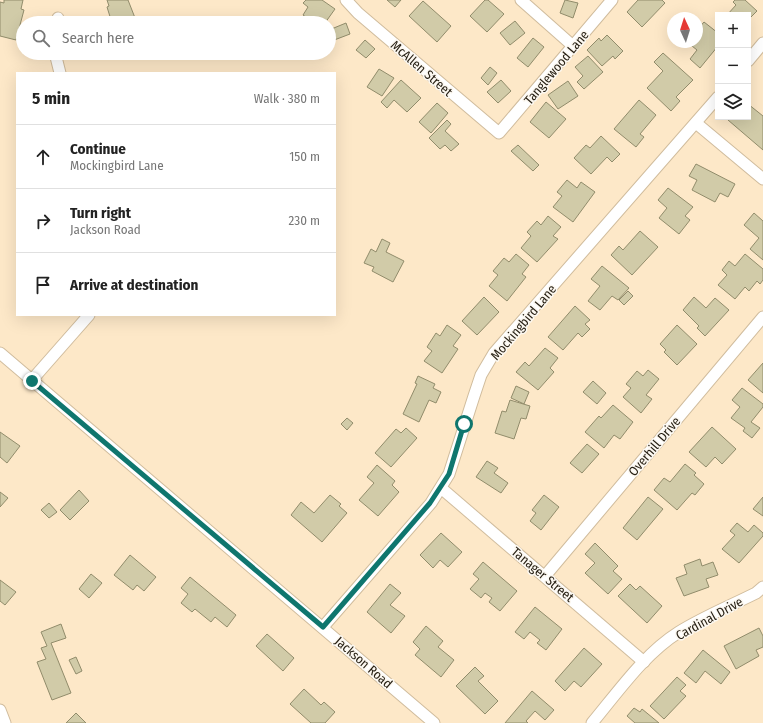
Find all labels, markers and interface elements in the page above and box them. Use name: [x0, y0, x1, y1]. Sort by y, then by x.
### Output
north arrow: [667, 12, 703, 48]
map controls: [715, 12, 751, 120]
button: +: [715, 12, 751, 48]
search box: [16, 16, 336, 60]
icon: search: [30, 27, 52, 49]
street label: Tanglewood Lane: [521, 27, 592, 107]
text: Search here: [62, 29, 134, 47]
street label: McAllen Street: [388, 38, 456, 100]
button: −: [715, 48, 751, 84]
button: layers: [715, 84, 751, 120]
text: 5 min: [32, 88, 70, 109]
text: Walk · 380 m: [254, 91, 320, 106]
text: Continue: [70, 140, 126, 158]
icon: ahead: [32, 146, 54, 168]
text: 150 m: [289, 149, 320, 164]
text: Mockingbird Lane: [70, 158, 164, 173]
text: Turn right: [70, 204, 131, 222]
icon: right: [32, 210, 54, 232]
text: 230 m: [289, 213, 320, 228]
text: Jackson Road: [70, 222, 141, 237]
icon: arrive: [32, 274, 54, 296]
text: Arrive at destination: [70, 276, 198, 294]
street label: Mockingbird Lane: [488, 282, 559, 363]
route end: [23, 372, 41, 390]
street label: Overhill Drive: [625, 414, 683, 479]
route start: [455, 415, 473, 433]
street label: Tanager Street: [508, 544, 577, 605]
street label: Cardinal Drive: [673, 594, 745, 643]
street label: Jackson Road: [332, 634, 395, 691]

